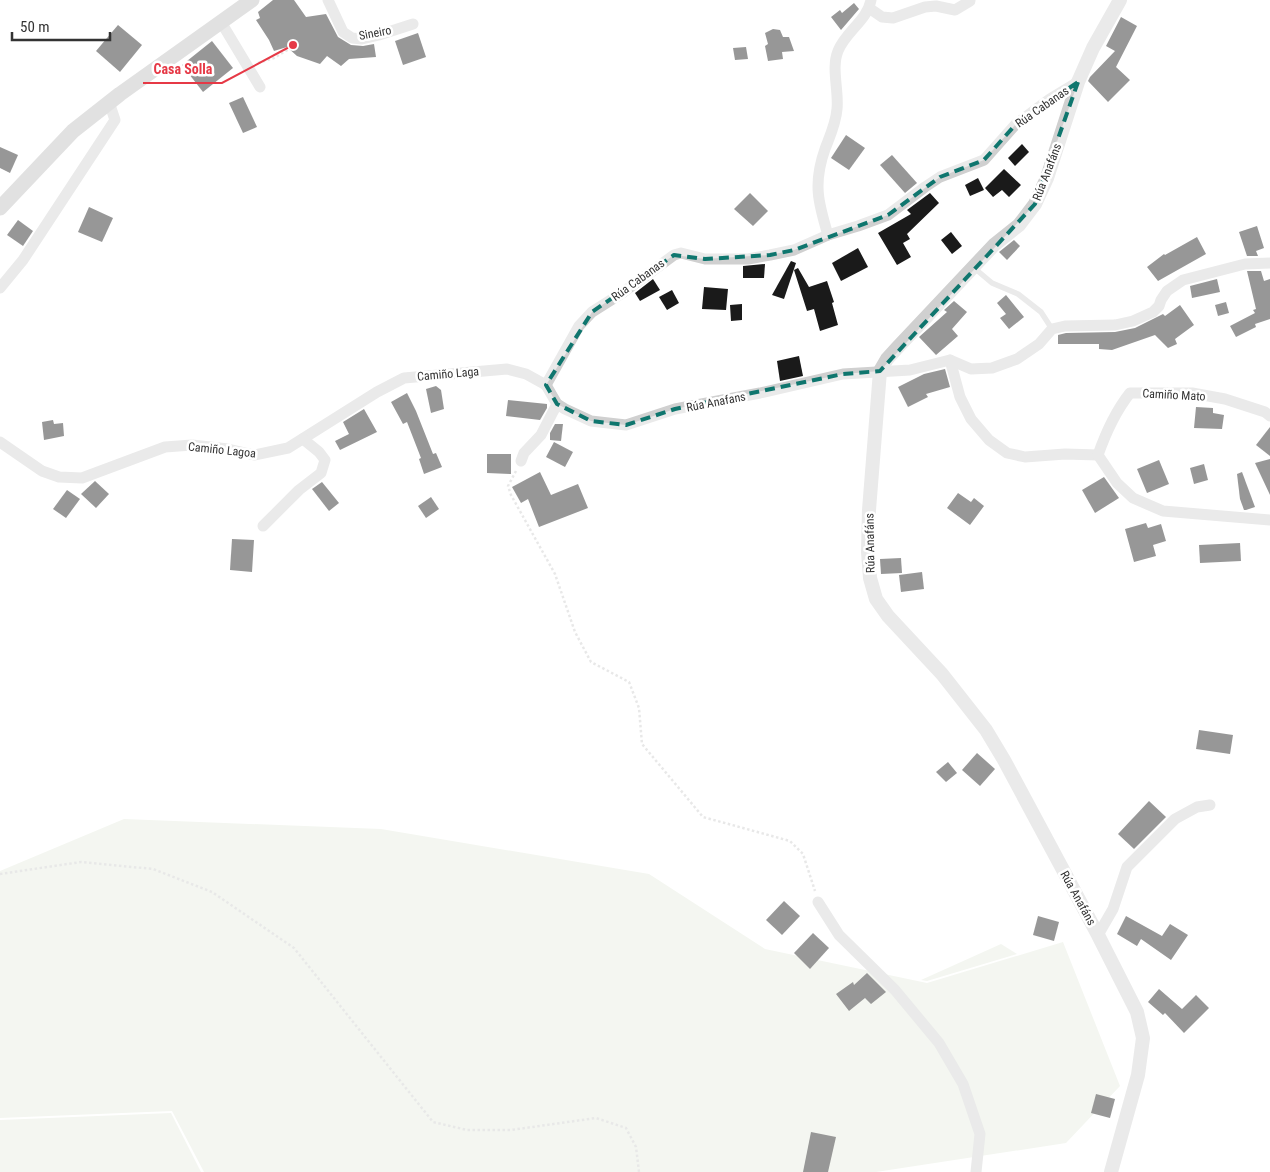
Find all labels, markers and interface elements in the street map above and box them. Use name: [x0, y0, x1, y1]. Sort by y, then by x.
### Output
scale bar: [12, 10, 110, 42]
text: 50 m: [20, 18, 50, 36]
street label: Sineiro: [358, 23, 392, 43]
callout: Casa Solla: [143, 54, 222, 83]
text: Casa Solla: [154, 61, 213, 77]
street label: Rúa Cabanas: [1013, 84, 1071, 130]
street label: Rúa Anafáns: [1030, 141, 1064, 203]
street label: Rúa Cabanas: [609, 256, 667, 304]
street label: Camiño Laga: [416, 364, 480, 384]
street label: Camiño Mato: [1142, 386, 1206, 404]
street label: Rúa Anafans: [685, 389, 747, 415]
street label: Camiño Lagoa: [187, 439, 257, 461]
street label: Rúa Anafáns: [862, 513, 878, 573]
street label: Rúa Anafáns: [1057, 868, 1099, 928]

